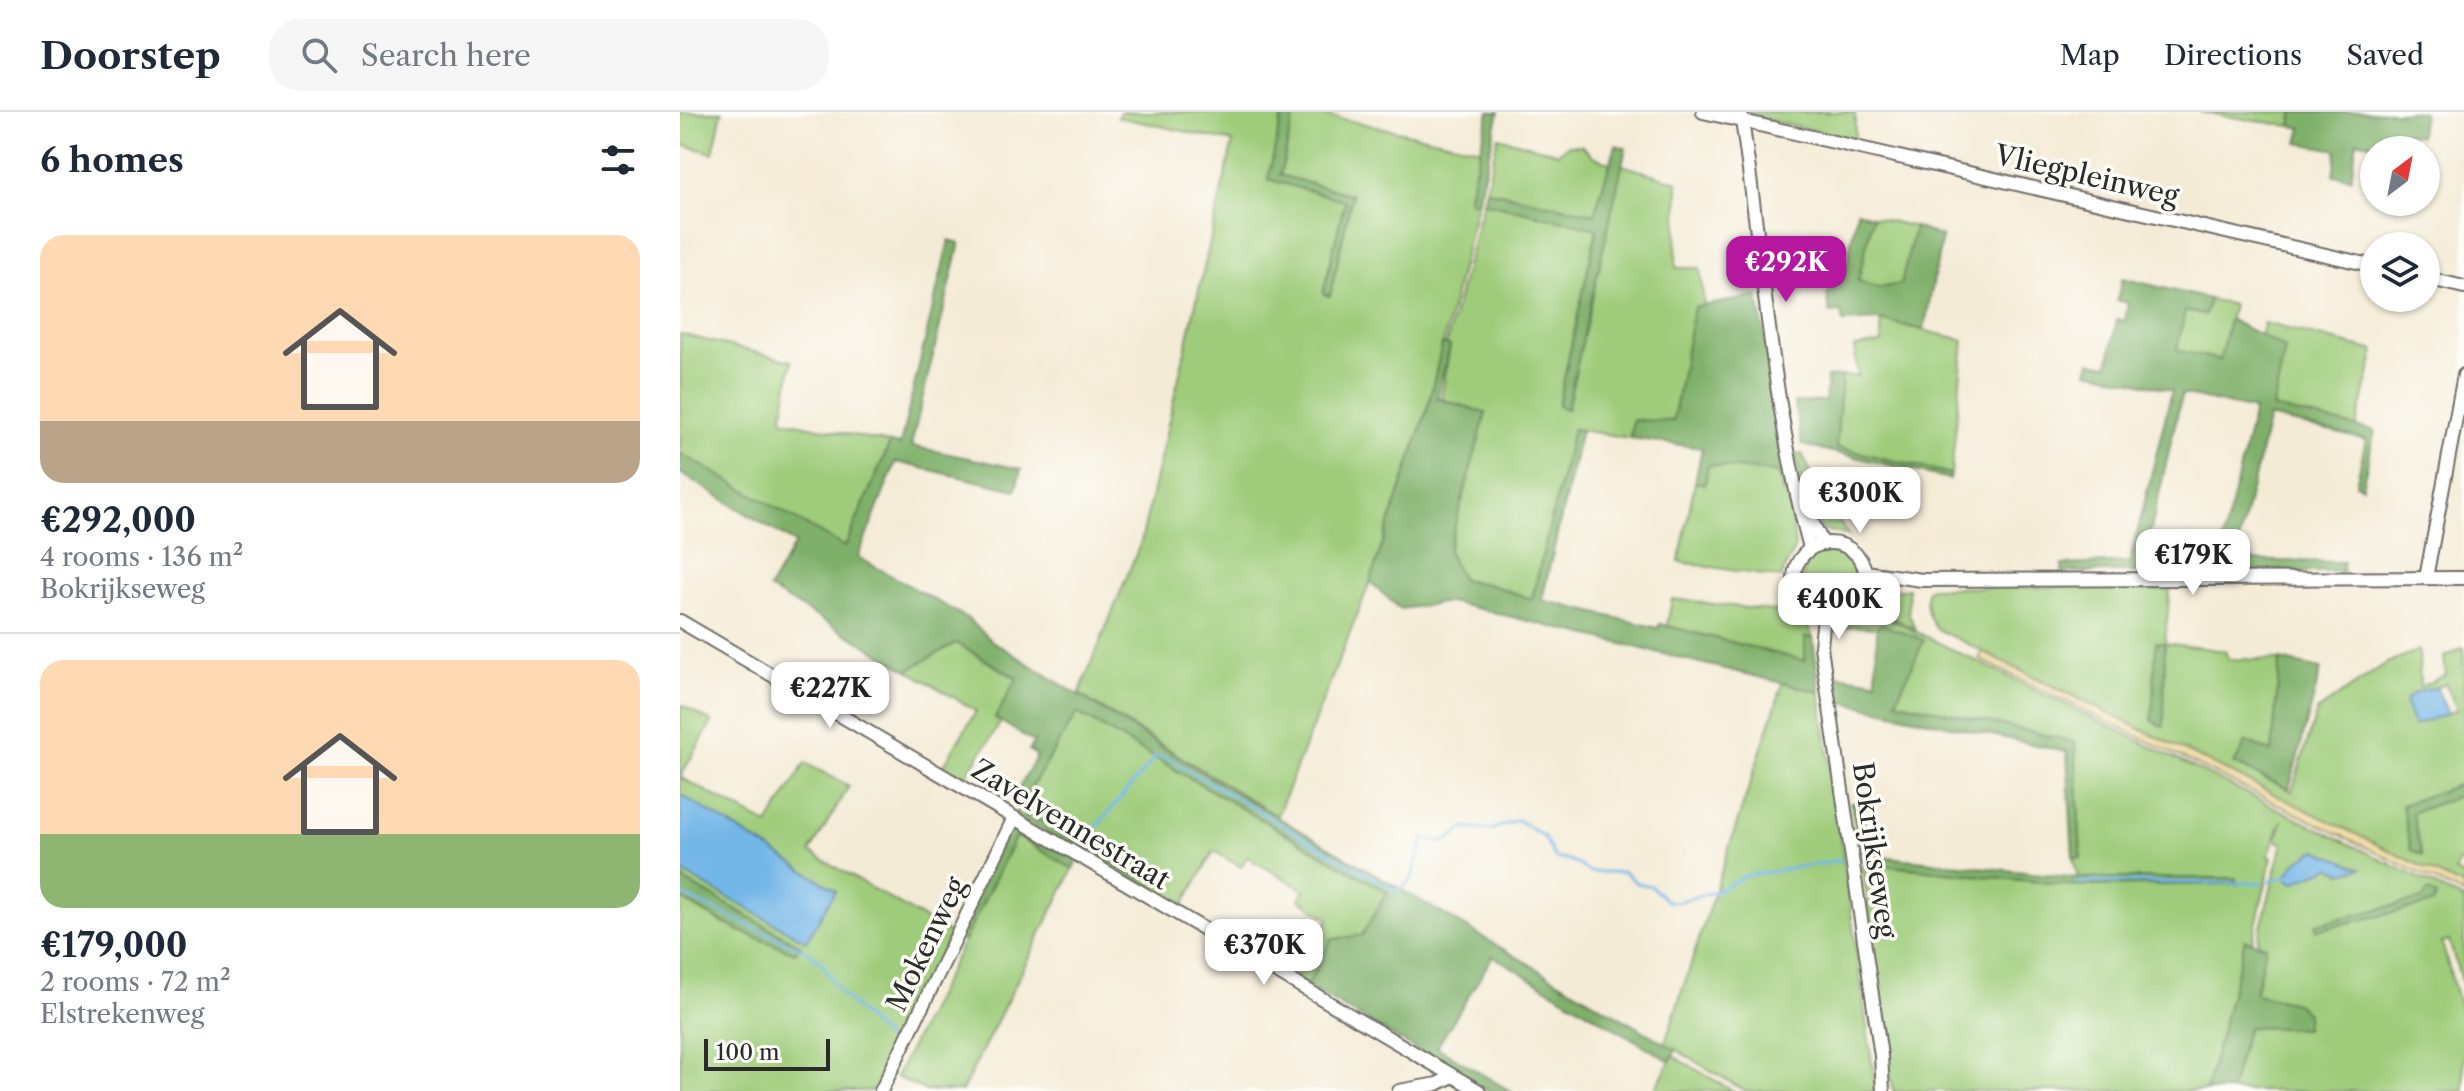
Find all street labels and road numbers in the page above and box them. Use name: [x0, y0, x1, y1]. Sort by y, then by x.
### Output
street label: Vliegpleinweg: [1991, 137, 2183, 213]
street label: Zavelvennestraat: [966, 752, 1176, 897]
street label: Bokrijkseweg: [1846, 760, 1904, 941]
street label: Mokenweg: [879, 871, 973, 1017]

